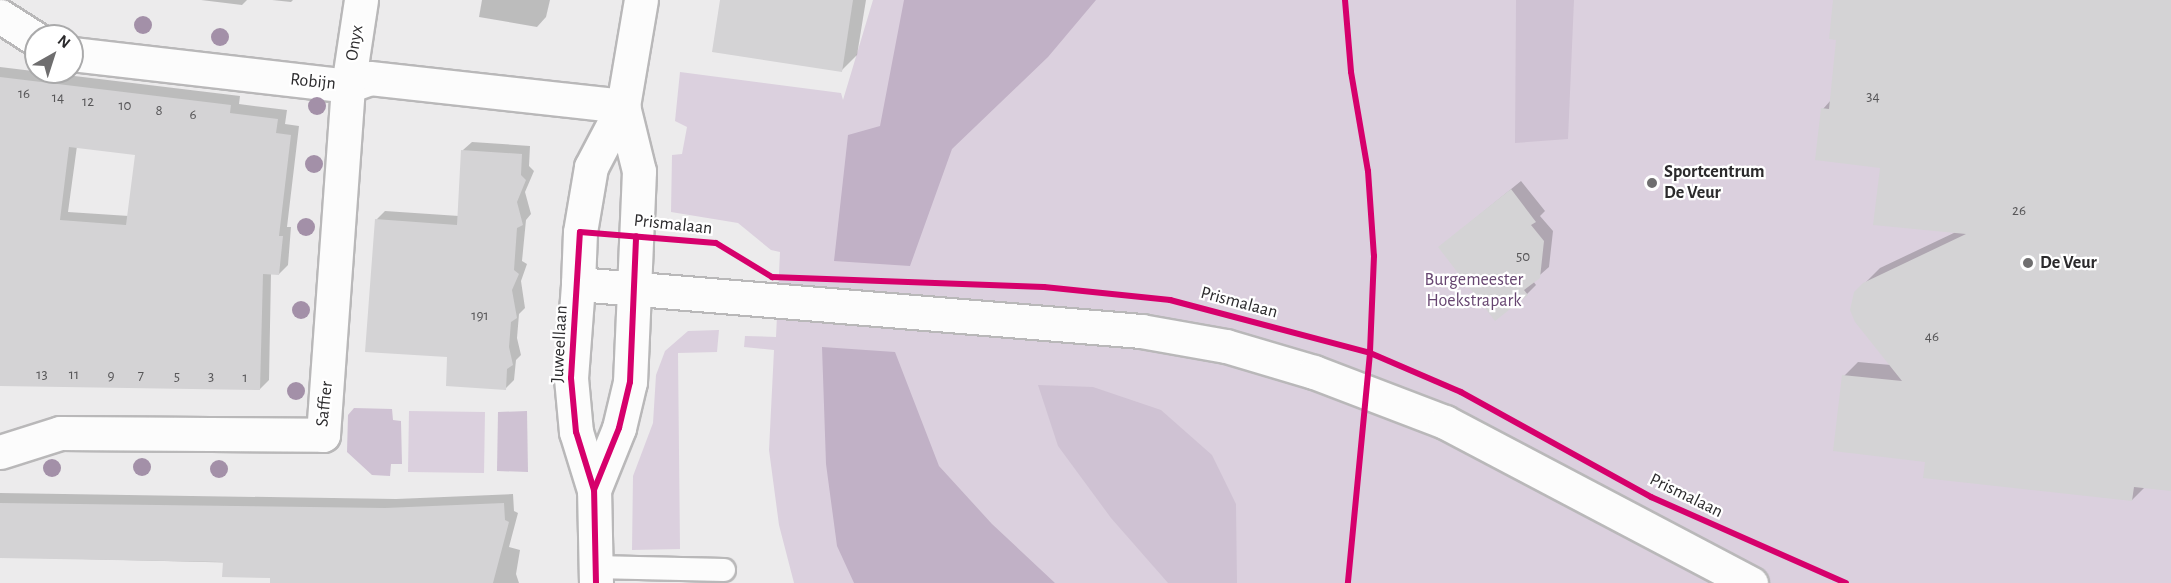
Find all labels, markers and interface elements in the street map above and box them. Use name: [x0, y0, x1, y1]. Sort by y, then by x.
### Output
north arrow: [24, 24, 84, 84]
street label: Onyx: [342, 24, 368, 62]
text: N: [55, 32, 73, 51]
street label: Robijn: [289, 69, 337, 95]
house number: 16: [18, 85, 30, 103]
house number: 34: [1866, 88, 1880, 106]
house number: 14: [52, 89, 64, 107]
house number: 12: [82, 93, 94, 111]
house number: 10: [118, 97, 132, 115]
house number: 8: [155, 102, 163, 120]
house number: 6: [189, 106, 197, 124]
place label: Sportcentrum De Veur: [1664, 162, 1765, 204]
marker: Sportcentrum De Veur: [1645, 176, 1659, 190]
house number: 26: [2012, 202, 2026, 220]
street label: Prismalaan: [633, 210, 713, 240]
house number: 50: [1516, 248, 1530, 266]
place label: De Veur: [2040, 252, 2097, 274]
marker: De Veur: [2021, 256, 2035, 270]
park label: Burgemeester Hoekstrapark: [1425, 270, 1523, 312]
street label: Prismalaan: [1198, 282, 1280, 324]
street label: Juweellaan: [547, 305, 573, 383]
house number: 191: [471, 307, 489, 325]
house number: 46: [1925, 328, 1939, 346]
house number: 13: [36, 366, 48, 384]
house number: 11: [69, 366, 79, 384]
house number: 9: [107, 367, 115, 385]
house number: 7: [138, 367, 144, 385]
house number: 5: [174, 368, 180, 386]
house number: 3: [208, 368, 214, 386]
house number: 1: [242, 369, 248, 387]
street label: Saffier: [312, 380, 338, 428]
street label: Prismalaan: [1646, 469, 1726, 523]

